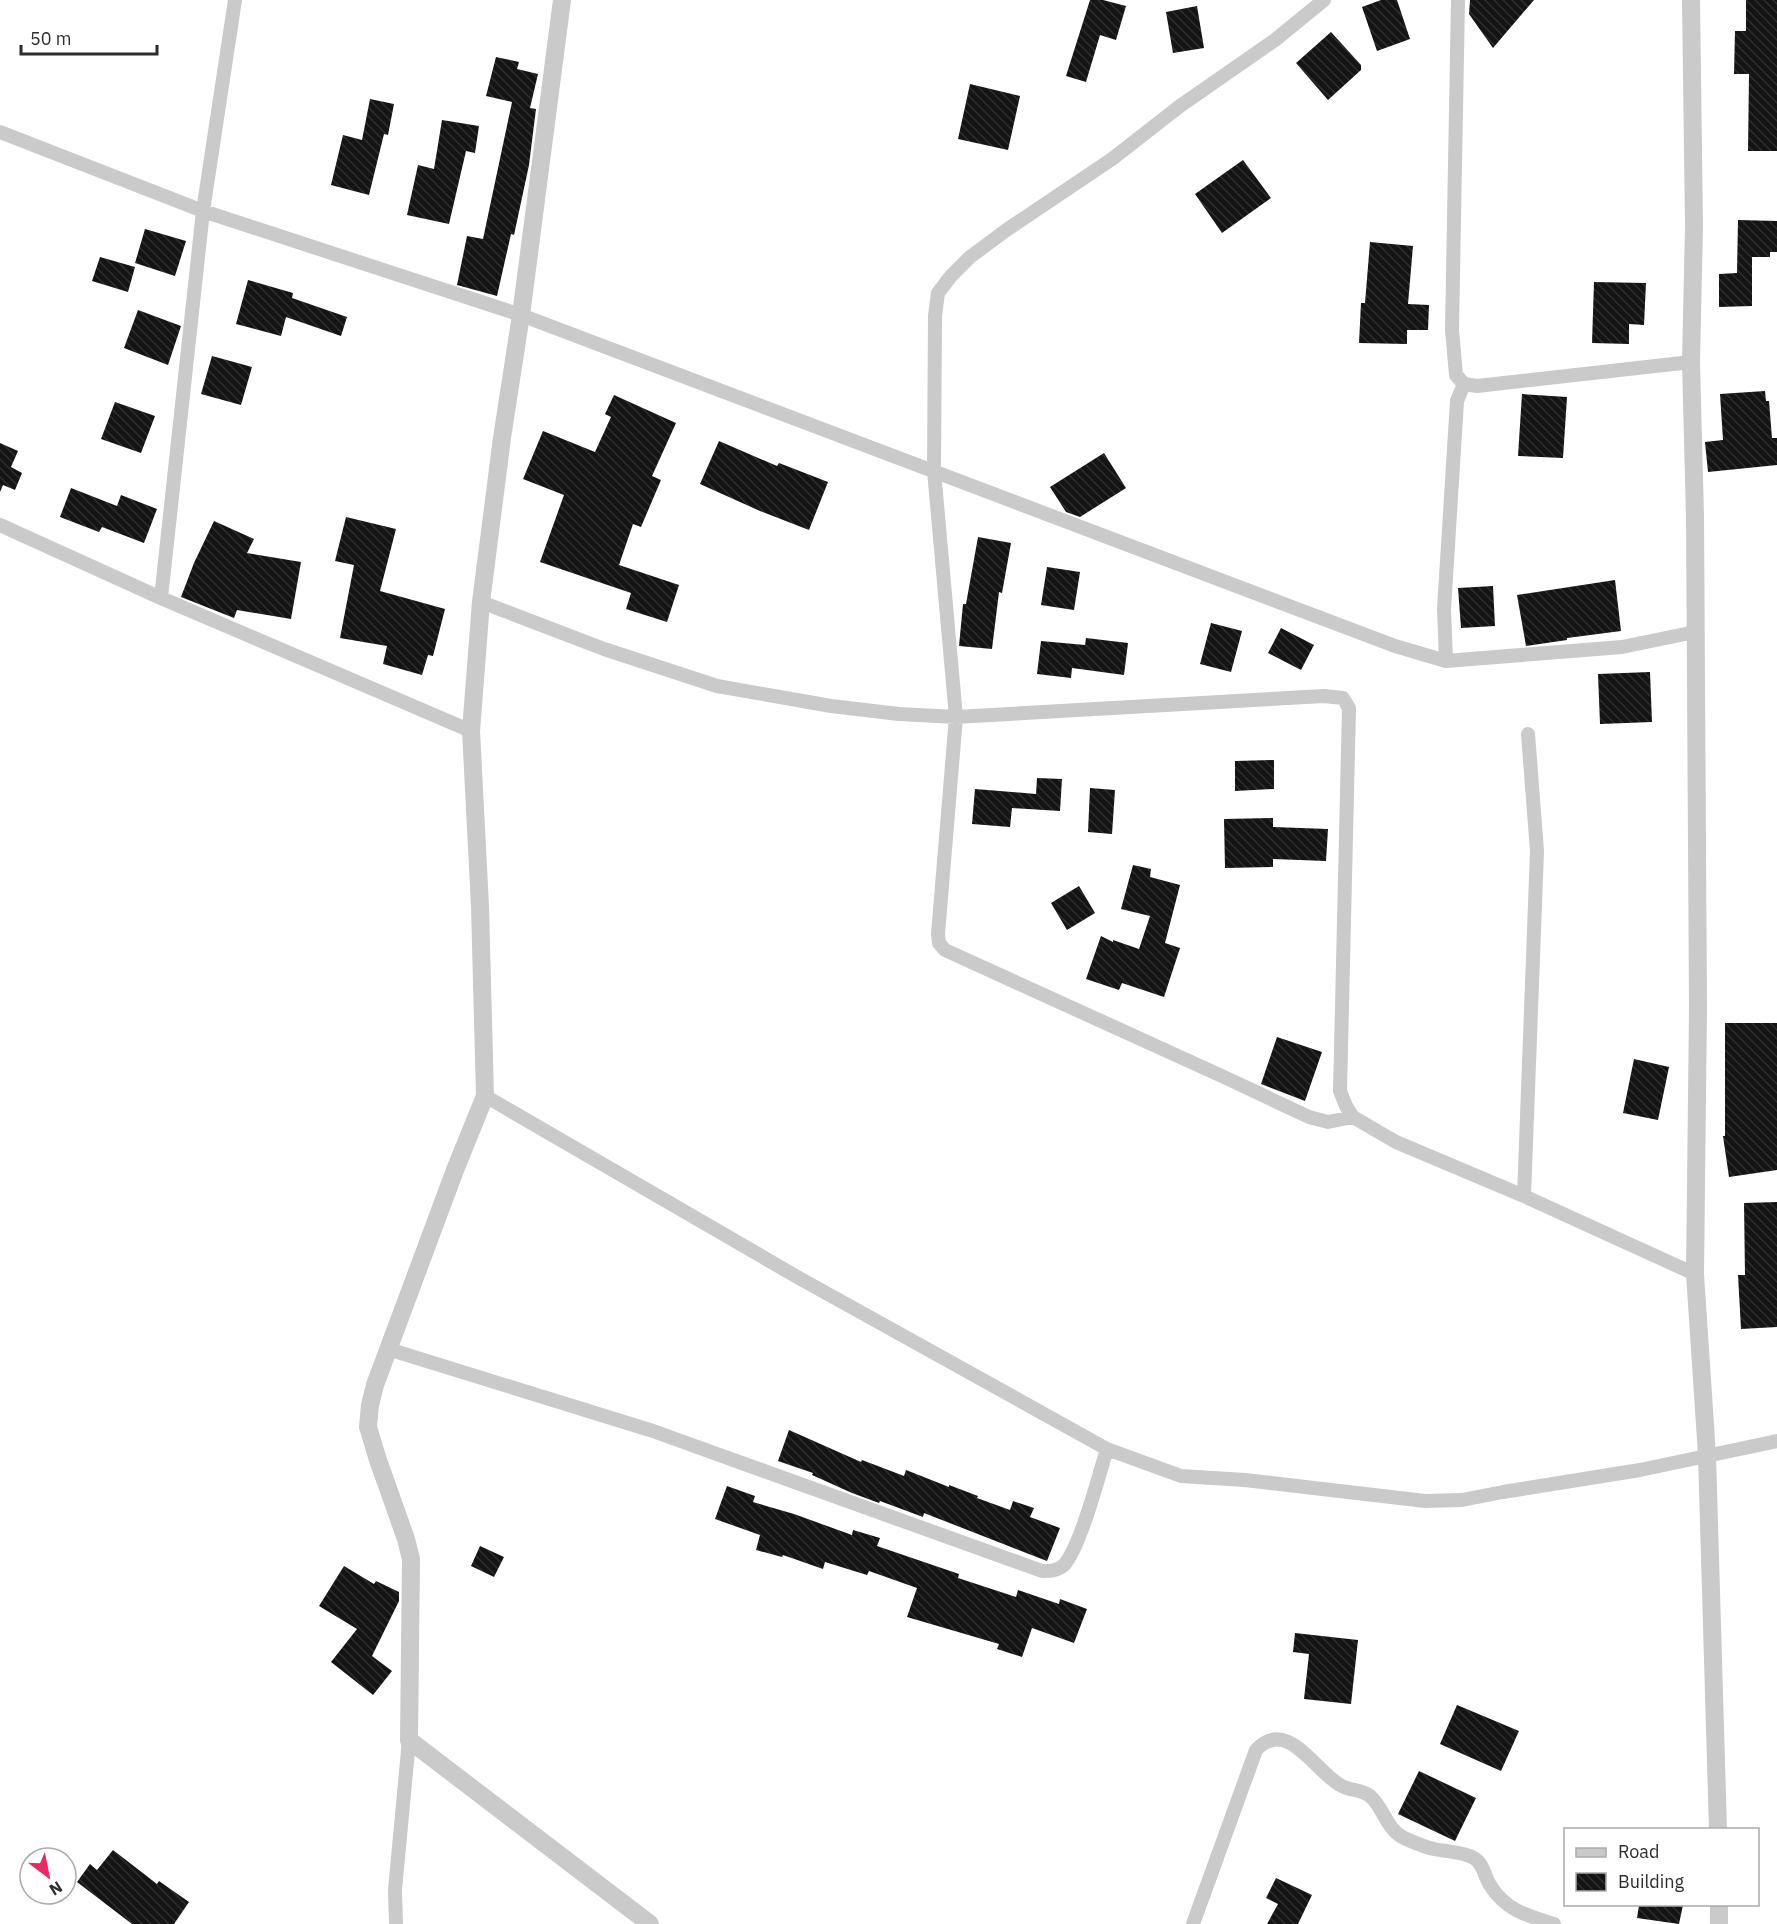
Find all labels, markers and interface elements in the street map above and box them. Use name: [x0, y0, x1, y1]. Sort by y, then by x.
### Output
scale bar: [21, 18, 158, 56]
text: 50 m: [30, 27, 72, 50]
legend: [1564, 1828, 1759, 1906]
text: Road: [1618, 1840, 1659, 1863]
north arrow: [18, 1846, 78, 1906]
text: Building: [1618, 1870, 1685, 1893]
text: N: [46, 1877, 66, 1900]

